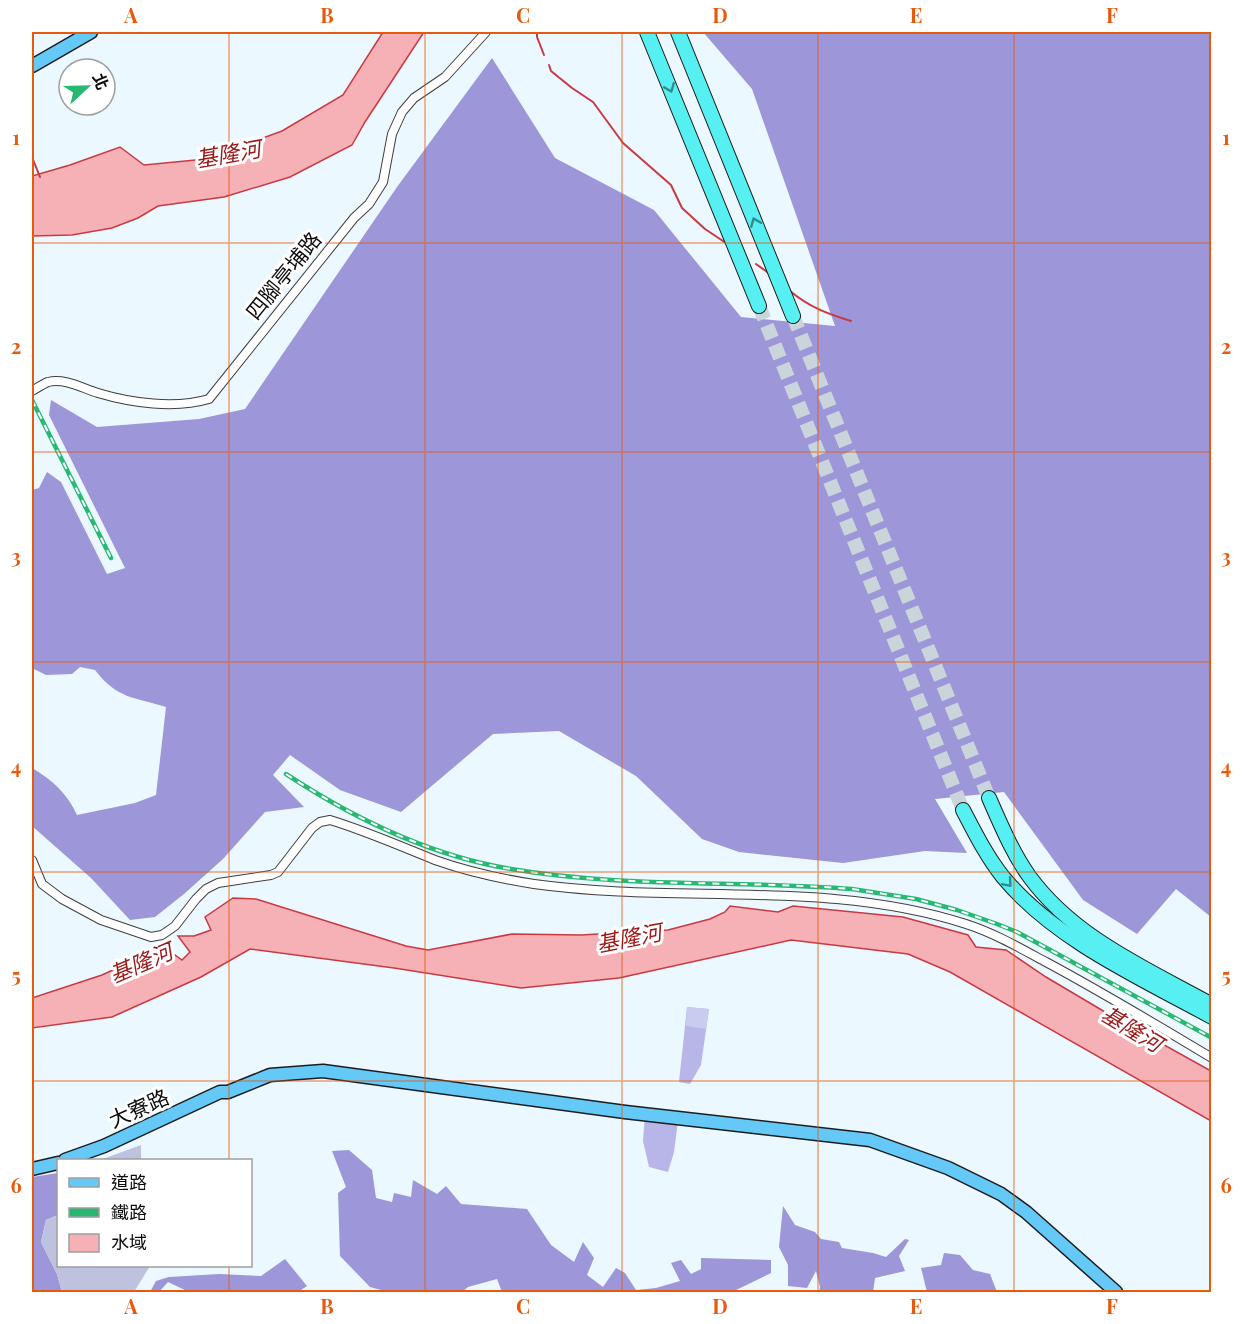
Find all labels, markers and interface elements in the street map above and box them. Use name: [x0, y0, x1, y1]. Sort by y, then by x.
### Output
text: A: [123, 1, 138, 28]
text: B: [320, 1, 334, 28]
text: C: [516, 1, 530, 28]
text: D: [712, 1, 728, 28]
text: E: [910, 1, 922, 28]
text: F: [1106, 1, 1118, 28]
north arrow: [57, 57, 117, 117]
text: 北: [89, 70, 114, 93]
one-way arrow: [663, 82, 675, 93]
text: 1: [12, 123, 20, 150]
text: 1: [1222, 123, 1230, 150]
water label: 基隆河: [193, 132, 267, 174]
one-way arrow: [750, 217, 762, 228]
street label: 四腳亭埔路: [239, 225, 326, 324]
text: 2: [11, 332, 21, 359]
text: 2: [1221, 332, 1231, 359]
text: 3: [11, 542, 21, 569]
text: 3: [1221, 542, 1231, 569]
text: 4: [11, 752, 21, 779]
text: 4: [1221, 752, 1231, 779]
one-way arrow: [1001, 876, 1012, 886]
water label: 基隆河: [594, 915, 668, 958]
water label: 基隆河: [104, 934, 181, 989]
text: 5: [11, 961, 21, 988]
text: 5: [1221, 961, 1231, 988]
water label: 基隆河: [1096, 998, 1172, 1060]
street label: 大寮路: [104, 1082, 173, 1133]
legend: [57, 1159, 252, 1267]
text: 道路: [111, 1170, 147, 1194]
text: 6: [10, 1171, 22, 1198]
text: 6: [1220, 1171, 1232, 1198]
text: 鐵路: [111, 1200, 147, 1224]
text: 水域: [111, 1230, 147, 1254]
text: A: [123, 1292, 138, 1319]
text: B: [320, 1292, 334, 1319]
text: C: [516, 1292, 530, 1319]
text: D: [712, 1292, 728, 1319]
text: E: [910, 1292, 922, 1319]
text: F: [1106, 1292, 1118, 1319]

